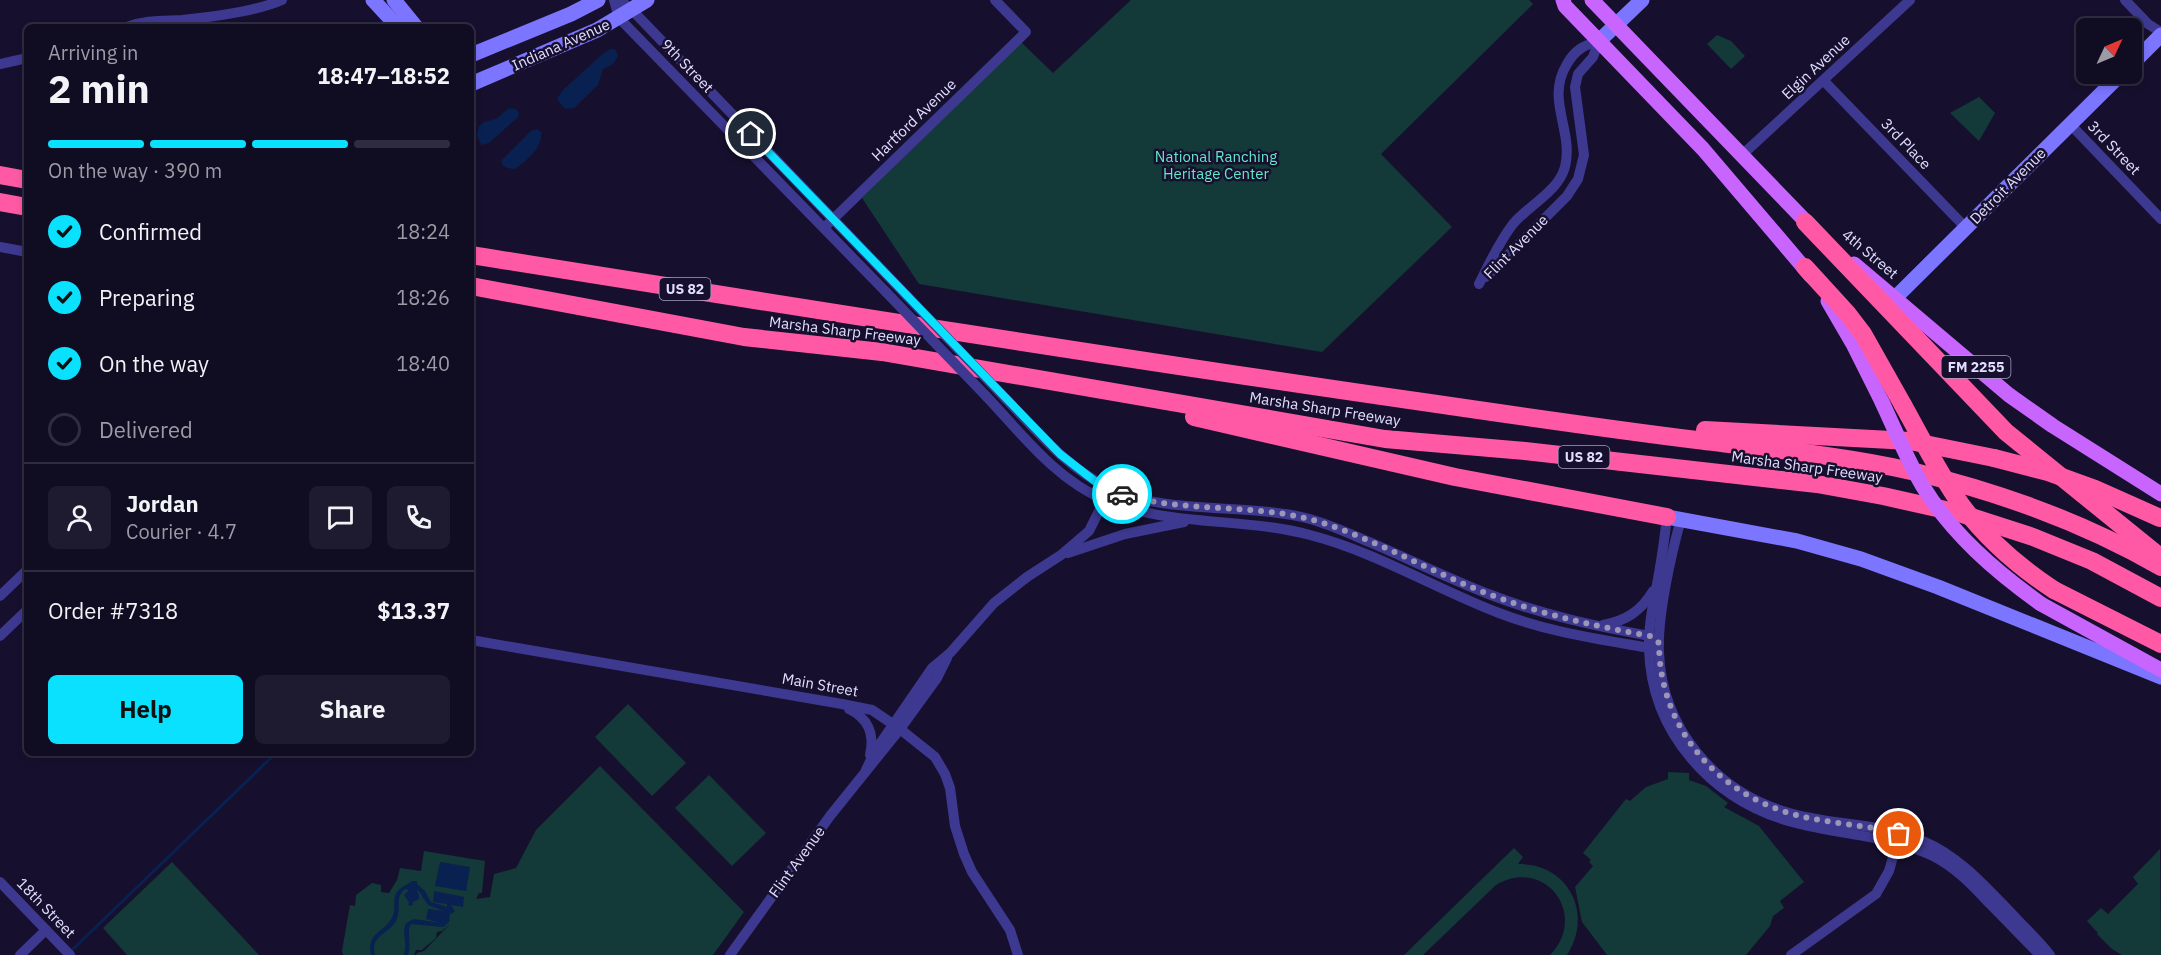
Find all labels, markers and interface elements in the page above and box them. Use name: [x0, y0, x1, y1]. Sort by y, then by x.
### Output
street label: Indiana Avenue: [509, 14, 613, 75]
north arrow: [2076, 18, 2142, 84]
map controls: [2076, 18, 2142, 84]
street label: Elgin Avenue: [1777, 30, 1854, 103]
street label: 9th Street: [657, 35, 718, 97]
text: Arriving in: [48, 39, 138, 66]
text: 18:47–18:52: [317, 61, 450, 90]
text: 2 min: [48, 63, 150, 114]
street label: Hartford Avenue: [867, 75, 960, 165]
pin: [725, 108, 776, 159]
street label: 3rd Place: [1877, 114, 1935, 173]
icon: home: [734, 117, 767, 150]
street label: 3rd Street: [2084, 117, 2145, 179]
street label: Detroit Avenue: [1966, 144, 2050, 228]
park label: National Ranching Heritage Center: [1155, 147, 1277, 183]
text: On the way · 390 m: [48, 157, 222, 184]
street label: Flint Avenue: [1479, 210, 1552, 283]
icon: check: [48, 215, 81, 248]
text: Confirmed: [99, 217, 202, 246]
text: 18:24: [396, 218, 450, 245]
street label: 4th Street: [1838, 225, 1902, 283]
road number: US 82: [660, 278, 710, 300]
icon: check: [48, 281, 81, 314]
text: Preparing: [99, 283, 194, 312]
text: 18:26: [396, 284, 450, 311]
street label: Marsha Sharp Freeway: [768, 312, 923, 349]
icon: check: [48, 347, 81, 380]
text: On the way: [99, 349, 209, 378]
text: 18:40: [396, 350, 450, 377]
road number: FM 2255: [1942, 356, 2010, 378]
street label: Marsha Sharp Freeway: [1248, 387, 1403, 430]
text: Delivered: [99, 415, 193, 444]
road number: US 82: [1558, 446, 1610, 468]
street label: Marsha Sharp Freeway: [1730, 446, 1885, 487]
courier: [1092, 464, 1152, 524]
icon: car: [1106, 478, 1139, 511]
button: person: [48, 486, 111, 549]
button: chat: [309, 486, 372, 549]
button: phone: [387, 486, 450, 549]
text: Jordan: [126, 489, 199, 518]
text: Courier · 4.7: [126, 518, 237, 545]
text: Order #7318: [48, 596, 178, 625]
text: $13.37: [377, 596, 450, 625]
street label: Main Street: [780, 668, 860, 701]
button: Help: [48, 675, 243, 744]
button: Share: [255, 675, 450, 744]
pin: [1873, 808, 1924, 859]
icon: bag: [1882, 817, 1915, 850]
street label: Flint Avenue: [764, 822, 829, 901]
street label: 18th Street: [13, 874, 80, 942]

